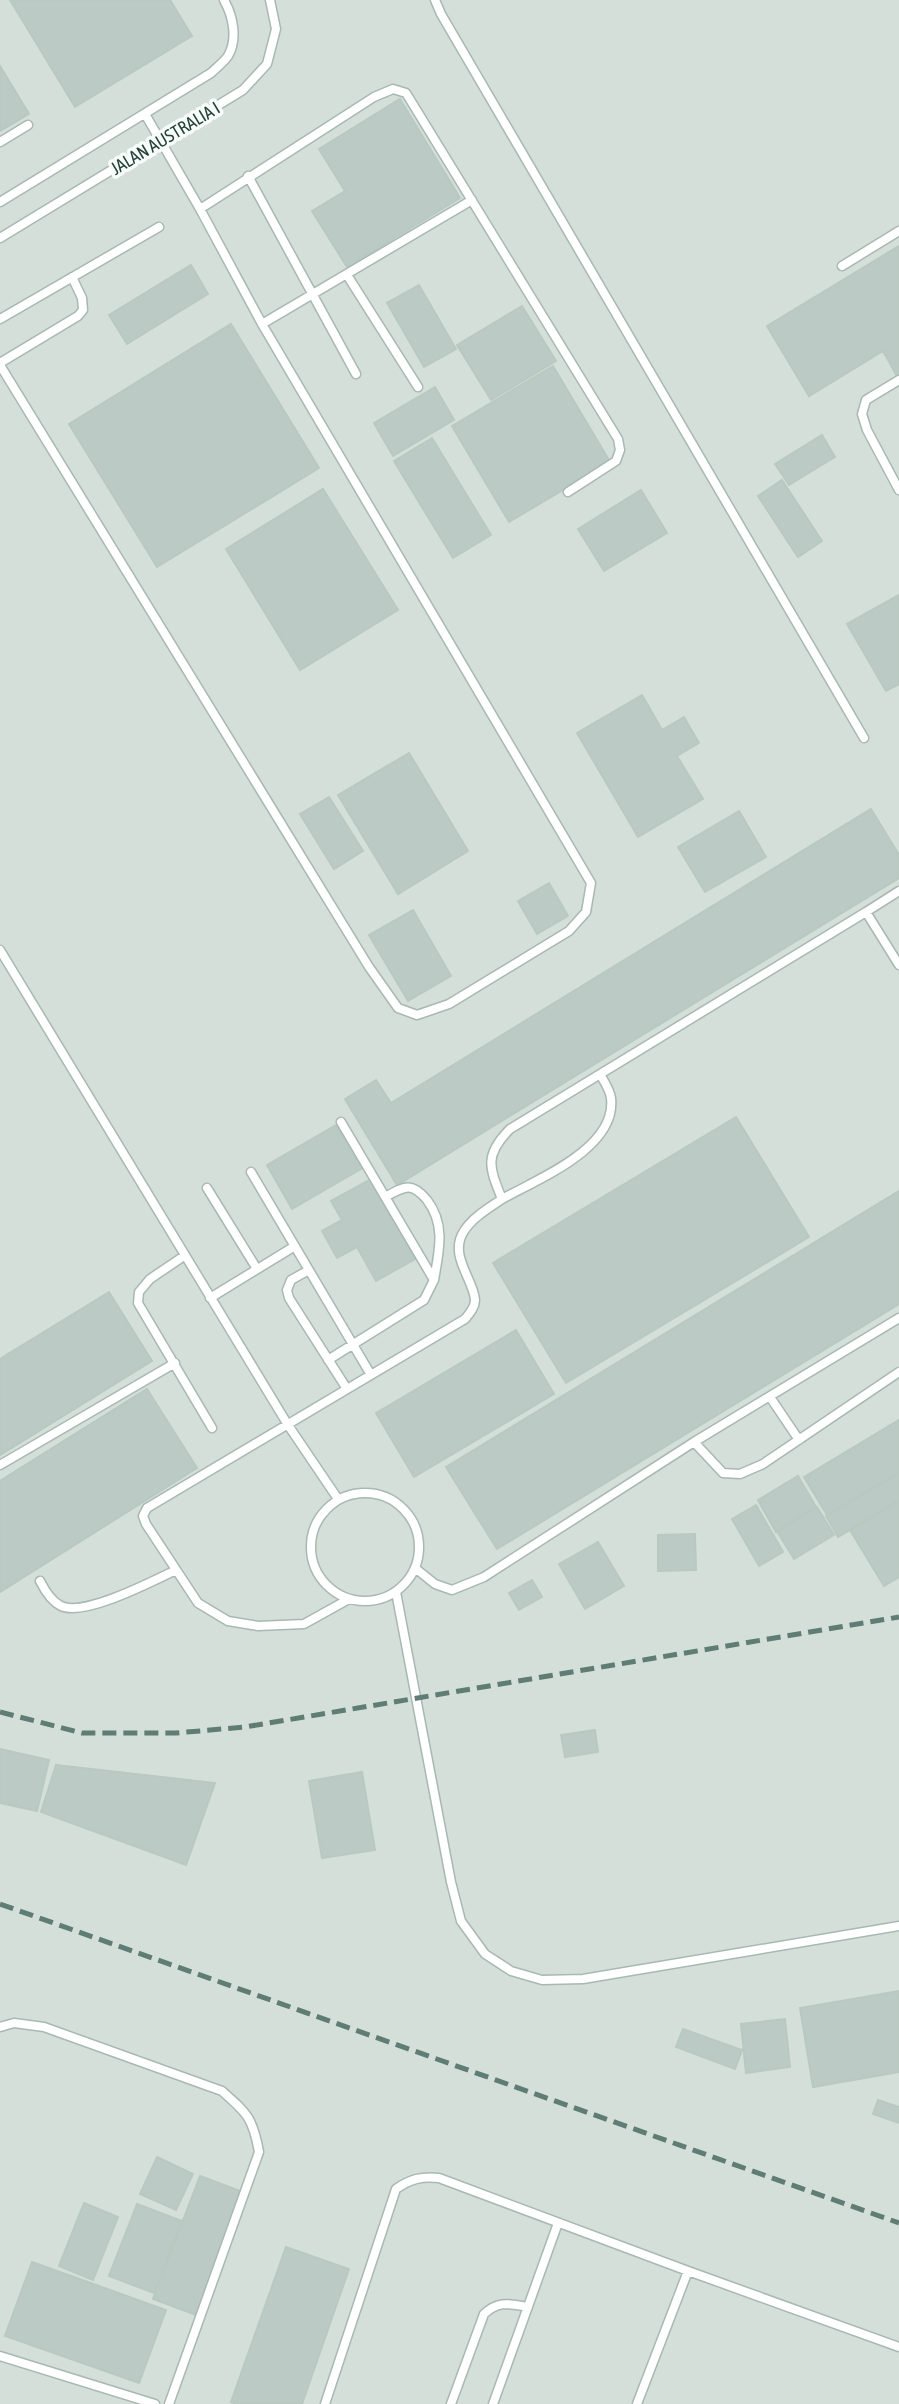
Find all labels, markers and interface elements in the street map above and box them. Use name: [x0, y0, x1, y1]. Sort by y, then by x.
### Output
street label: JALAN AUSTRALIA I: [107, 97, 223, 179]

